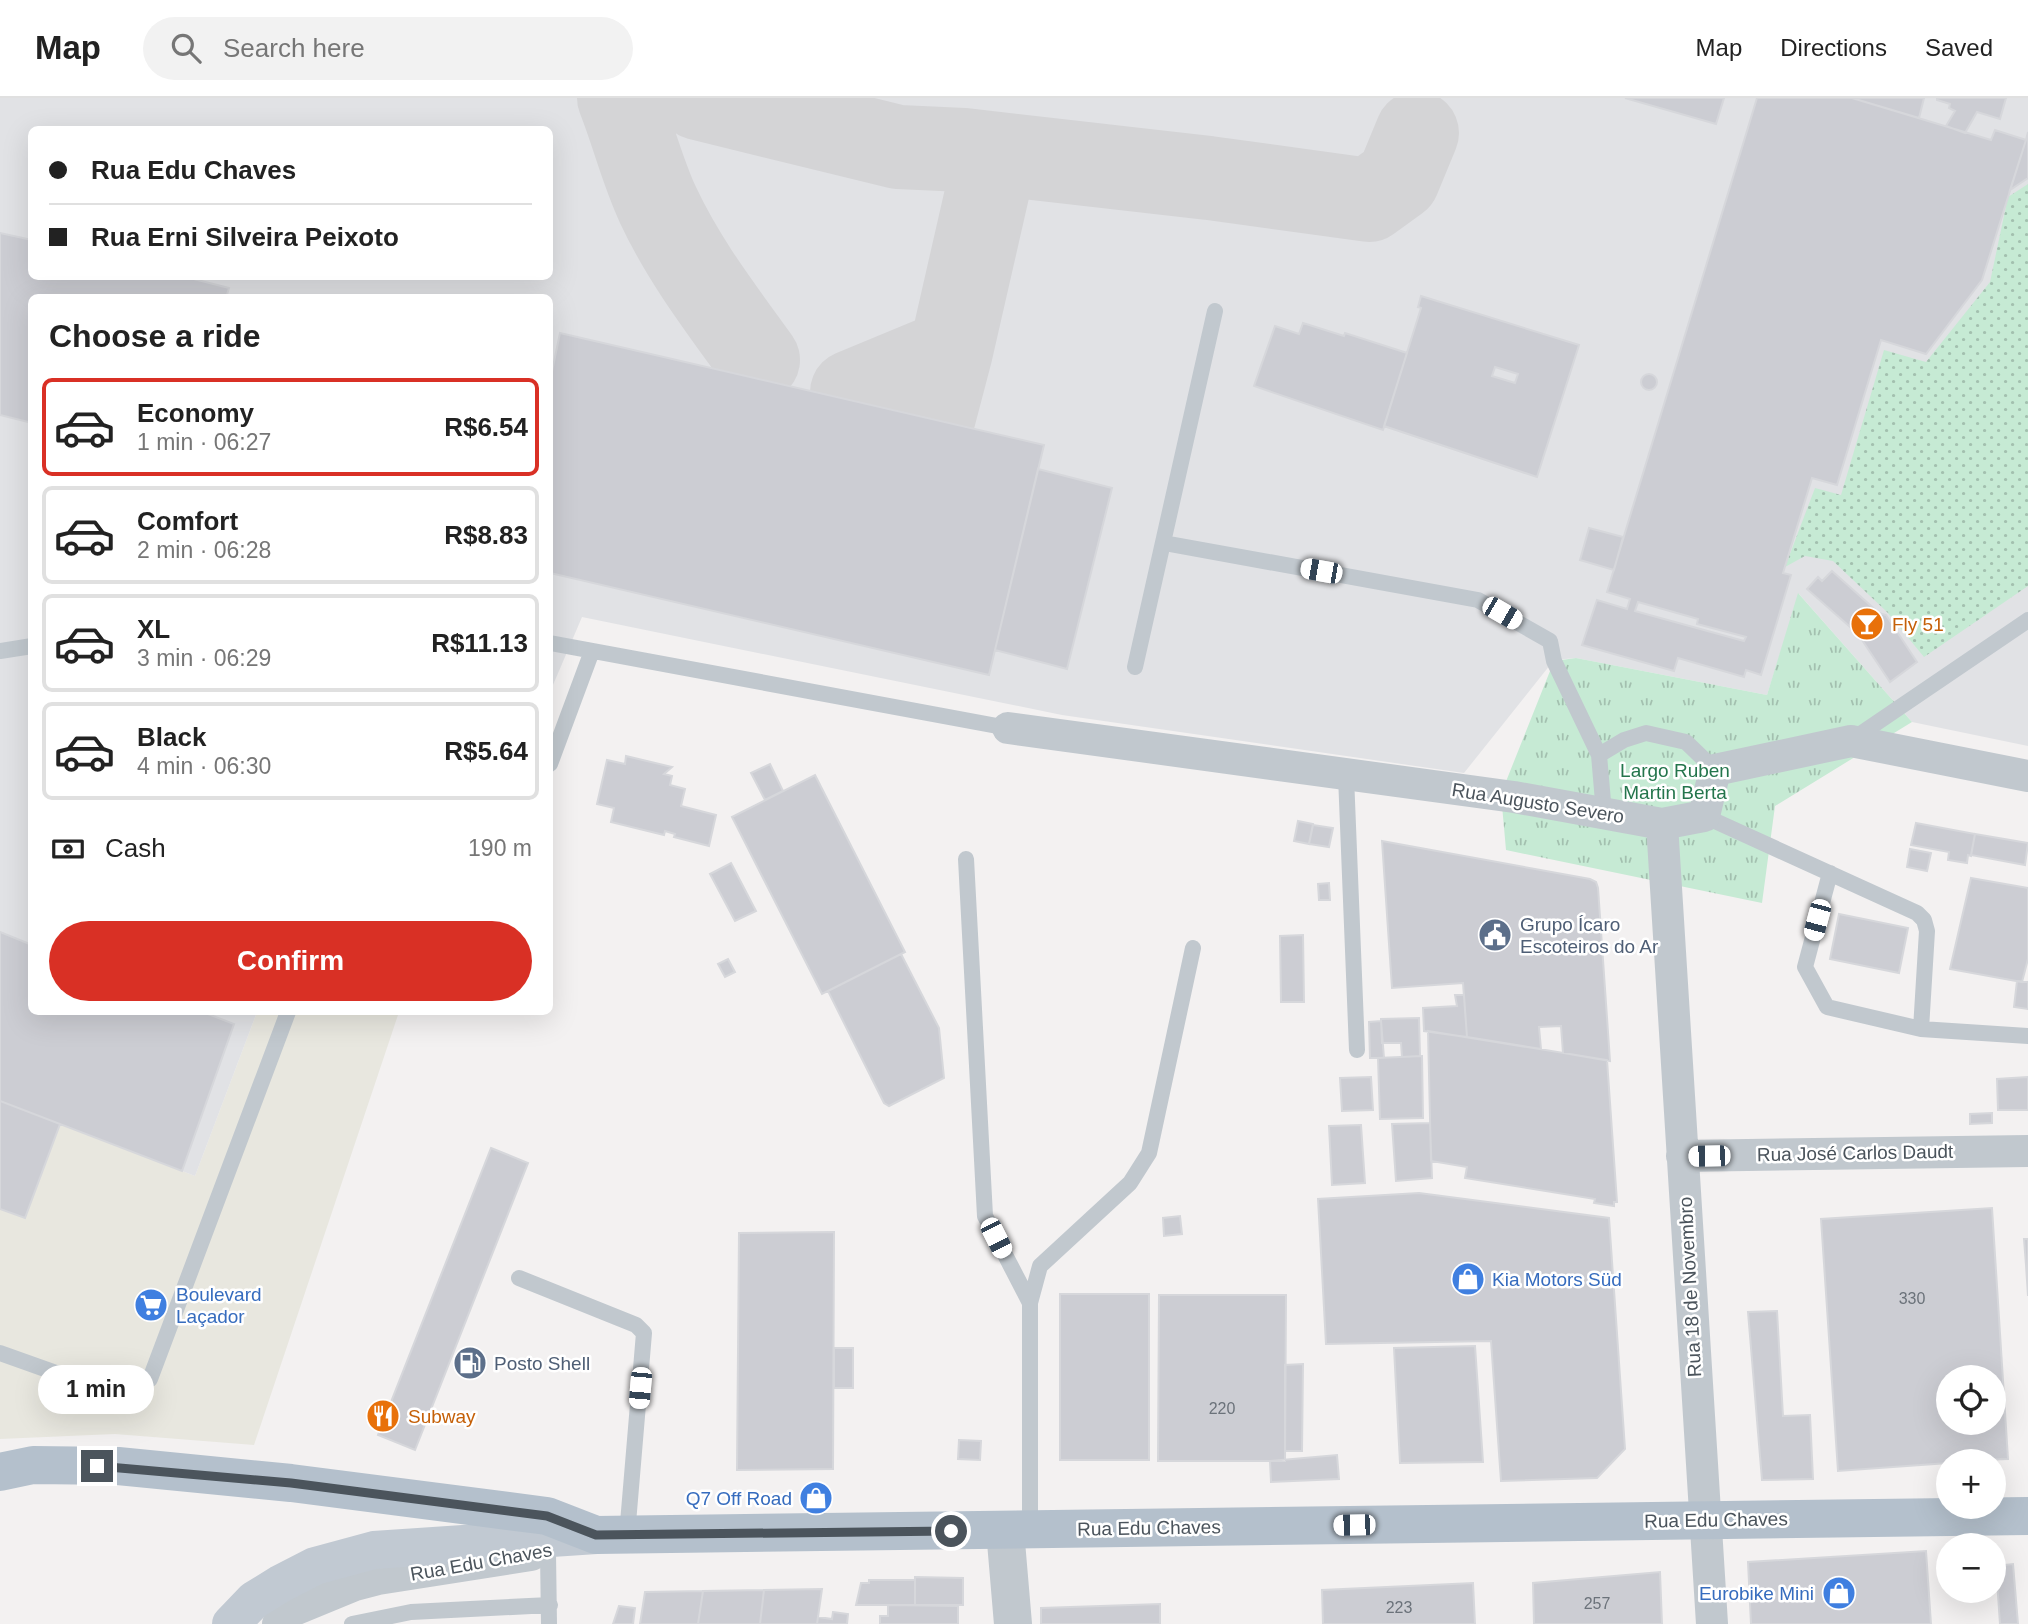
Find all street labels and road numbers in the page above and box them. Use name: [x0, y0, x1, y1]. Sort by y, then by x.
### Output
street label: Rua Augusto Severo: [1450, 779, 1626, 827]
street label: Rua José Carlos Daudt: [1757, 1141, 1954, 1165]
street label: Rua 18 de Novembro: [1675, 1196, 1705, 1378]
street label: Rua Edu Chaves: [1644, 1508, 1788, 1532]
street label: Rua Edu Chaves: [1077, 1516, 1221, 1540]
street label: Rua Edu Chaves: [408, 1539, 554, 1585]

